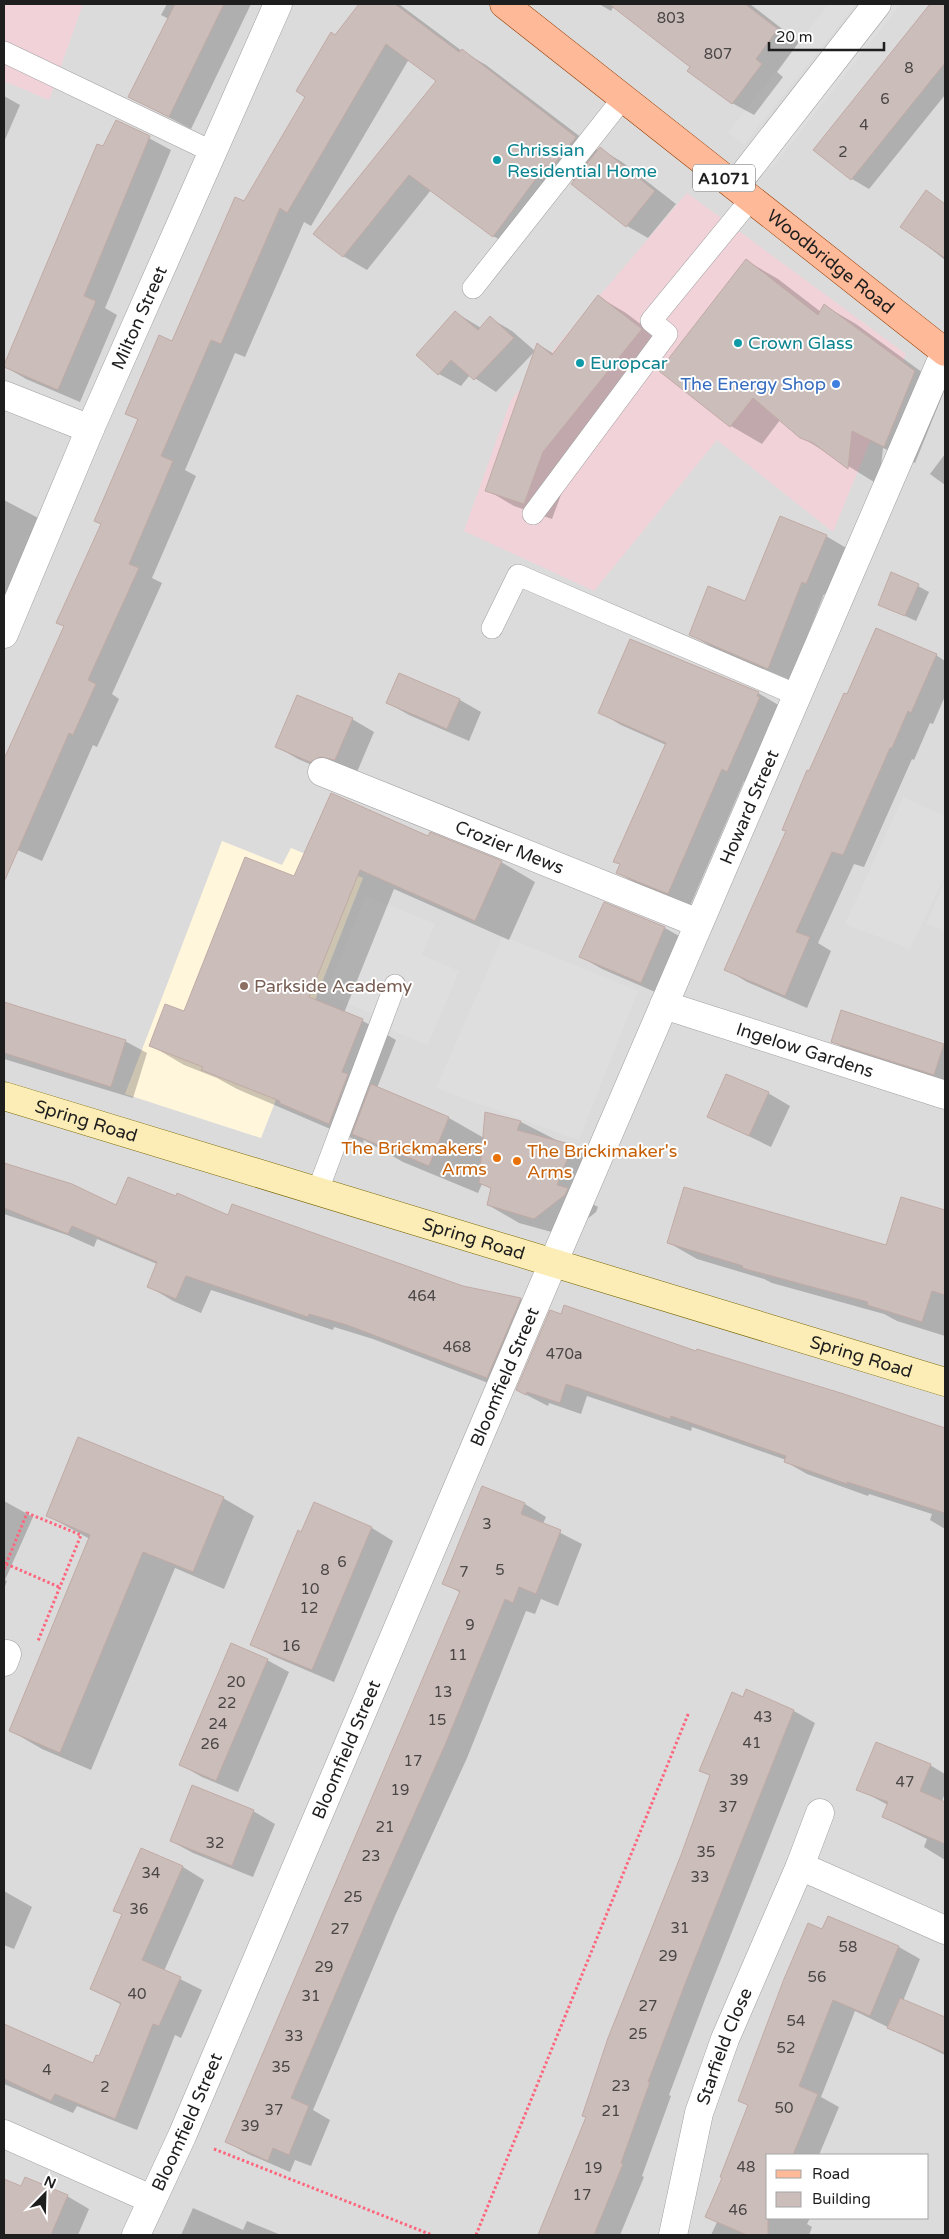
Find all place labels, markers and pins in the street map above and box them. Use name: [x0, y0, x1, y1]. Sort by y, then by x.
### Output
place label: Chrissian Residential Home: [507, 139, 657, 182]
marker: Chrissian Residential Home: [491, 154, 503, 166]
place label: Crown Glass: [748, 332, 853, 354]
marker: Crown Glass: [732, 337, 744, 349]
place label: Europcar: [590, 352, 668, 374]
marker: Europcar: [574, 357, 586, 369]
place label: The Energy Shop: [680, 373, 826, 395]
marker: The Energy Shop: [830, 378, 842, 390]
place label: Parkside Academy: [254, 975, 413, 997]
marker: Parkside Academy: [238, 980, 250, 992]
place label: The Brickmakers' Arms: [341, 1137, 487, 1180]
place label: The Brickimaker's Arms: [527, 1140, 677, 1183]
marker: The Brickmakers' Arms: [491, 1152, 503, 1164]
marker: The Brickimaker's Arms: [511, 1155, 523, 1167]

